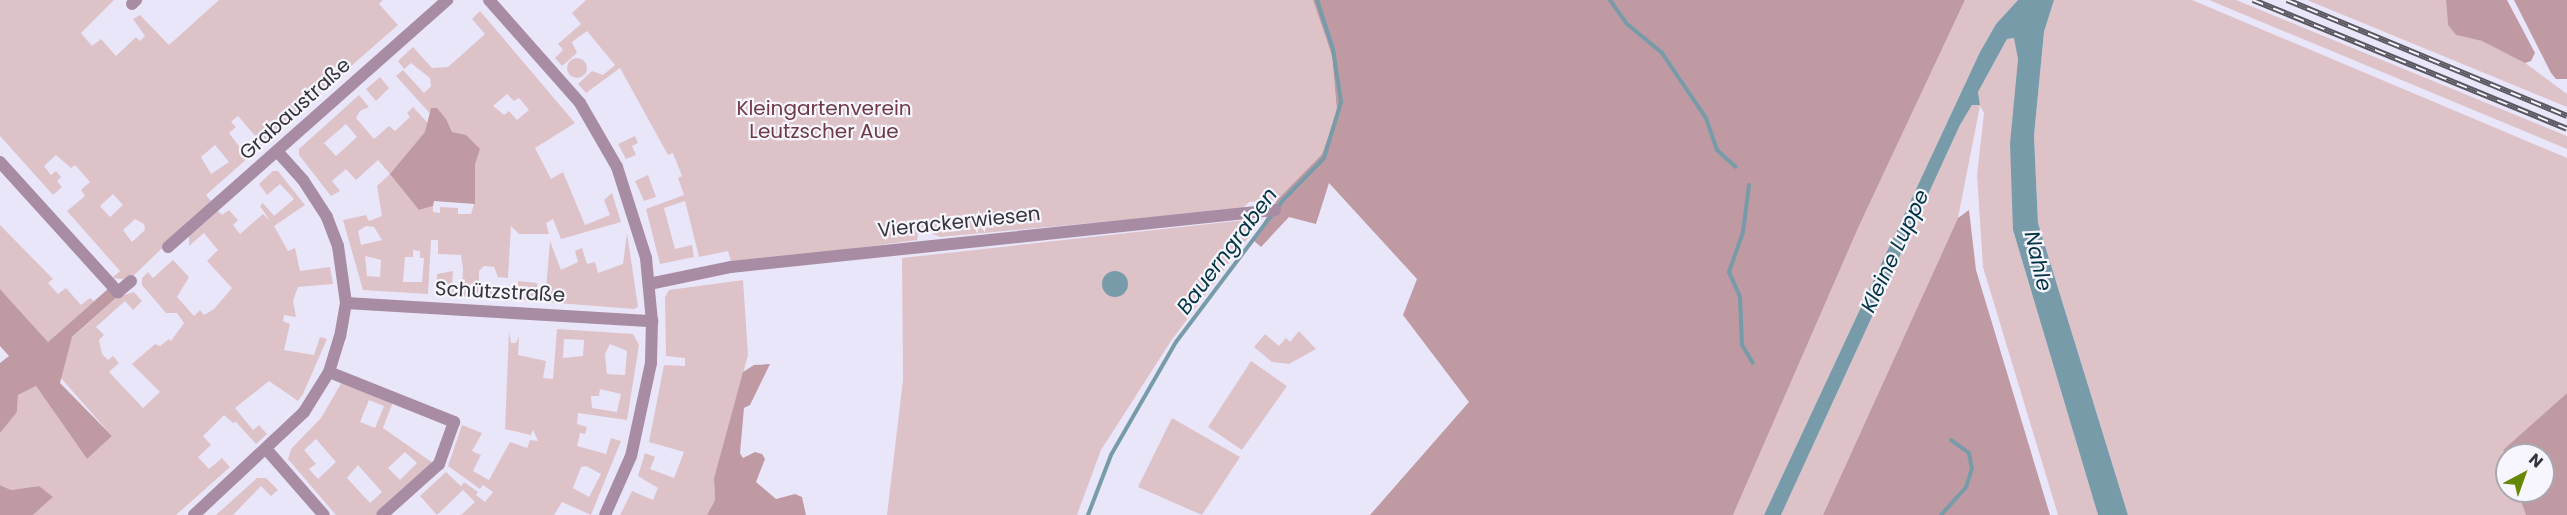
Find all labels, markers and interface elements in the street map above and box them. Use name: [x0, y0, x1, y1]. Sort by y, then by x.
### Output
street label: Grabaustraße: [235, 53, 355, 165]
park label: Kleingartenverein Leutzscher Aue: [736, 97, 912, 144]
water label: Bauerngraben: [1171, 183, 1283, 319]
water label: Kleine Luppe: [1856, 186, 1934, 316]
street label: Vierackerwiesen: [876, 202, 1042, 242]
water label: Nahle: [2019, 229, 2057, 293]
street label: Schützstraße: [434, 277, 566, 307]
north arrow: [2495, 443, 2555, 503]
text: N: [2524, 448, 2548, 473]

